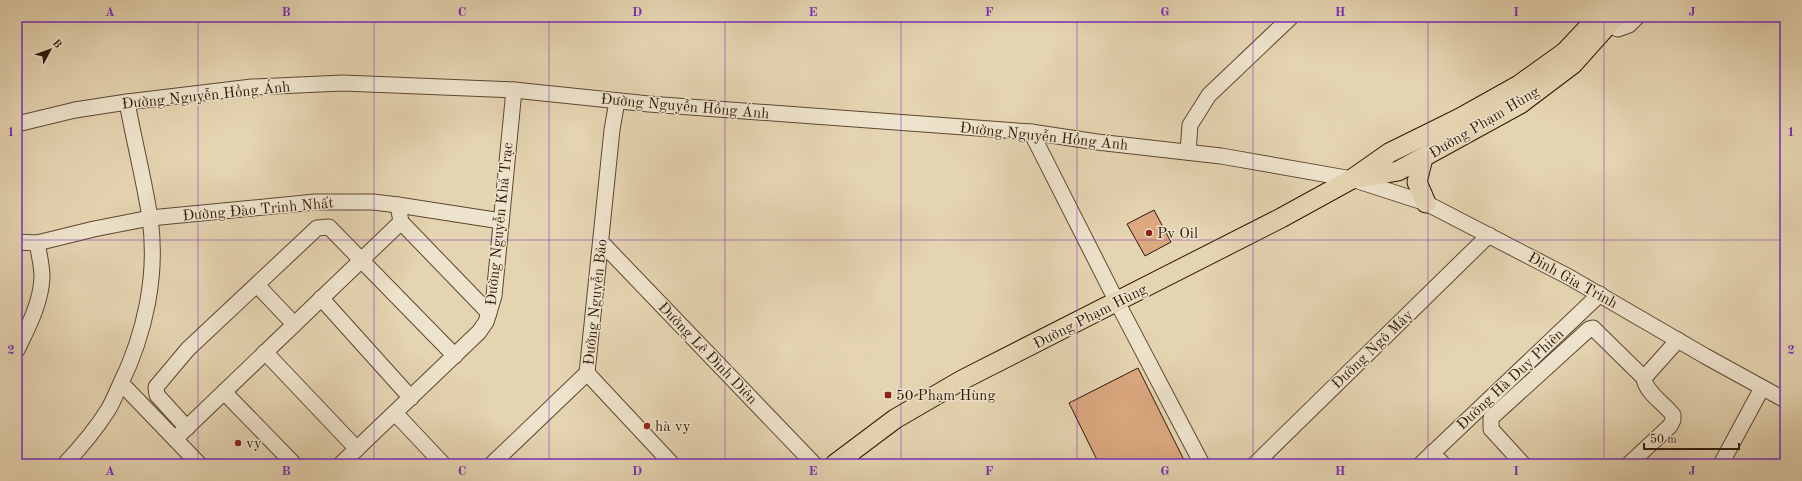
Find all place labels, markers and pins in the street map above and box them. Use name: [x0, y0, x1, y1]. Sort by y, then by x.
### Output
place label: Pv Oil: [1157, 227, 1198, 242]
marker: Pv Oil: [1144, 228, 1154, 238]
place label: 50 Phạm Hùng: [896, 389, 996, 404]
marker: 50 Phạm Hùng: [883, 390, 893, 400]
place label: hà vy: [655, 420, 691, 435]
marker: hà vy: [642, 421, 652, 431]
place label: vy: [246, 437, 262, 452]
marker: vy: [233, 438, 243, 448]

